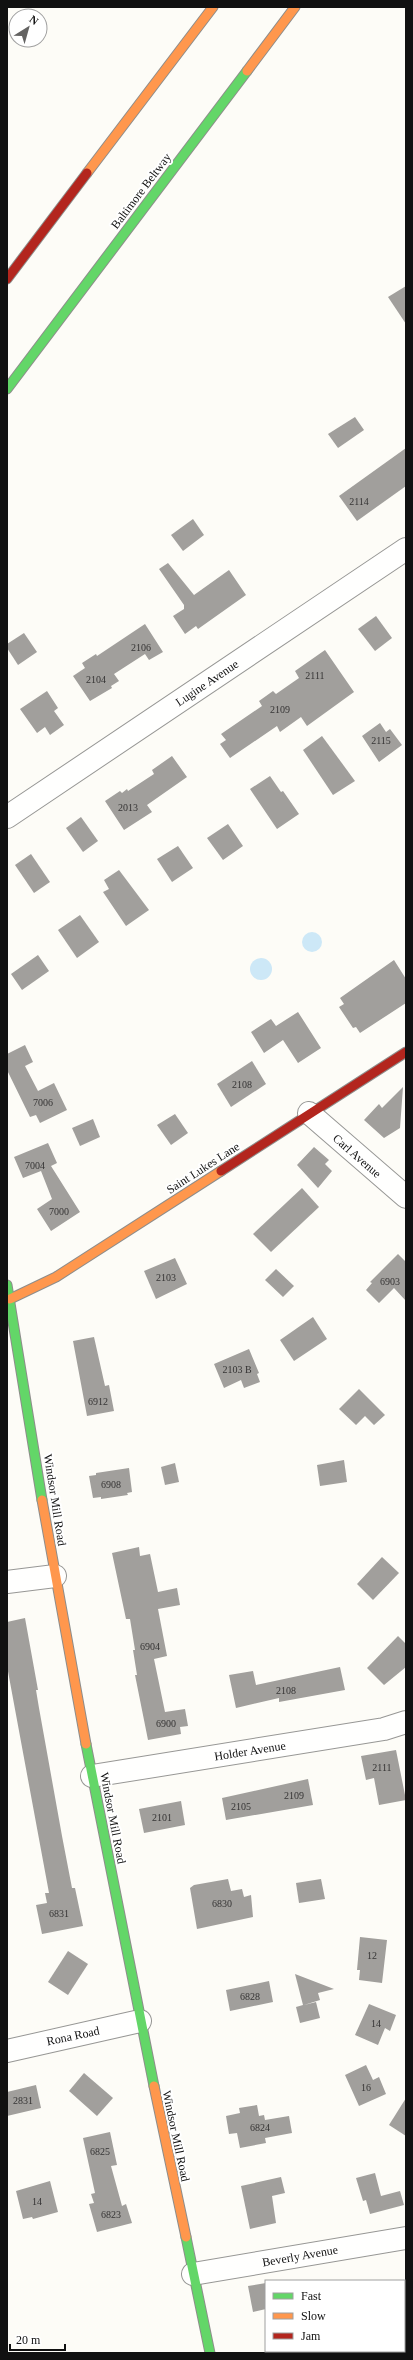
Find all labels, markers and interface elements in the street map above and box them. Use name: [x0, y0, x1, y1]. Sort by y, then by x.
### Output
north arrow: [8, 8, 48, 48]
text: N: [27, 13, 41, 27]
street label: Baltimore Beltway: [108, 150, 174, 232]
house number: 2114: [349, 496, 369, 507]
house number: 2106: [131, 642, 151, 653]
street label: Lugine Avenue: [173, 657, 241, 709]
house number: 2111: [305, 670, 325, 681]
house number: 2104: [86, 674, 106, 685]
house number: 2109: [270, 704, 290, 715]
house number: 2115: [371, 735, 391, 746]
house number: 2013: [118, 802, 138, 813]
house number: 2108: [232, 1079, 252, 1090]
house number: 7006: [33, 1097, 53, 1108]
street label: Carl Avenue: [330, 1131, 384, 1181]
street label: Saint Lukes Lane: [164, 1139, 242, 1197]
house number: 7004: [25, 1160, 45, 1171]
house number: 7000: [49, 1206, 69, 1217]
house number: 2103: [156, 1272, 176, 1283]
house number: 6903: [380, 1276, 400, 1287]
house number: 2103 B: [222, 1364, 252, 1375]
house number: 6912: [88, 1396, 108, 1407]
street label: Windsor Mill Road: [41, 1453, 69, 1547]
house number: 6908: [101, 1479, 121, 1490]
house number: 6904: [140, 1641, 160, 1652]
house number: 2108: [276, 1685, 296, 1696]
house number: 6900: [156, 1718, 176, 1729]
street label: Holder Avenue: [213, 1738, 287, 1764]
house number: 2111: [372, 1762, 392, 1773]
street label: Windsor Mill Road: [97, 1771, 129, 1865]
house number: 2109: [284, 1790, 304, 1801]
house number: 2105: [231, 1801, 251, 1812]
house number: 2101: [152, 1812, 172, 1823]
house number: 6830: [212, 1898, 232, 1909]
house number: 6831: [49, 1908, 69, 1919]
house number: 12: [367, 1950, 377, 1961]
house number: 6828: [240, 1991, 260, 2002]
house number: 14: [371, 2018, 381, 2029]
street label: Rona Road: [45, 2024, 101, 2048]
house number: 16: [361, 2082, 371, 2093]
street label: Windsor Mill Road: [159, 2089, 193, 2183]
house number: 2831: [13, 2095, 33, 2106]
house number: 6824: [250, 2122, 270, 2133]
house number: 6825: [90, 2146, 110, 2157]
house number: 14: [32, 2196, 42, 2207]
house number: 6823: [101, 2209, 121, 2220]
street label: Beverly Avenue: [261, 2242, 339, 2270]
legend: [265, 2280, 405, 2352]
text: Fast: [301, 2289, 322, 2303]
text: Slow: [301, 2309, 326, 2323]
scale bar: [10, 2326, 65, 2352]
text: Jam: [301, 2329, 321, 2343]
text: 20 m: [16, 2333, 41, 2347]

